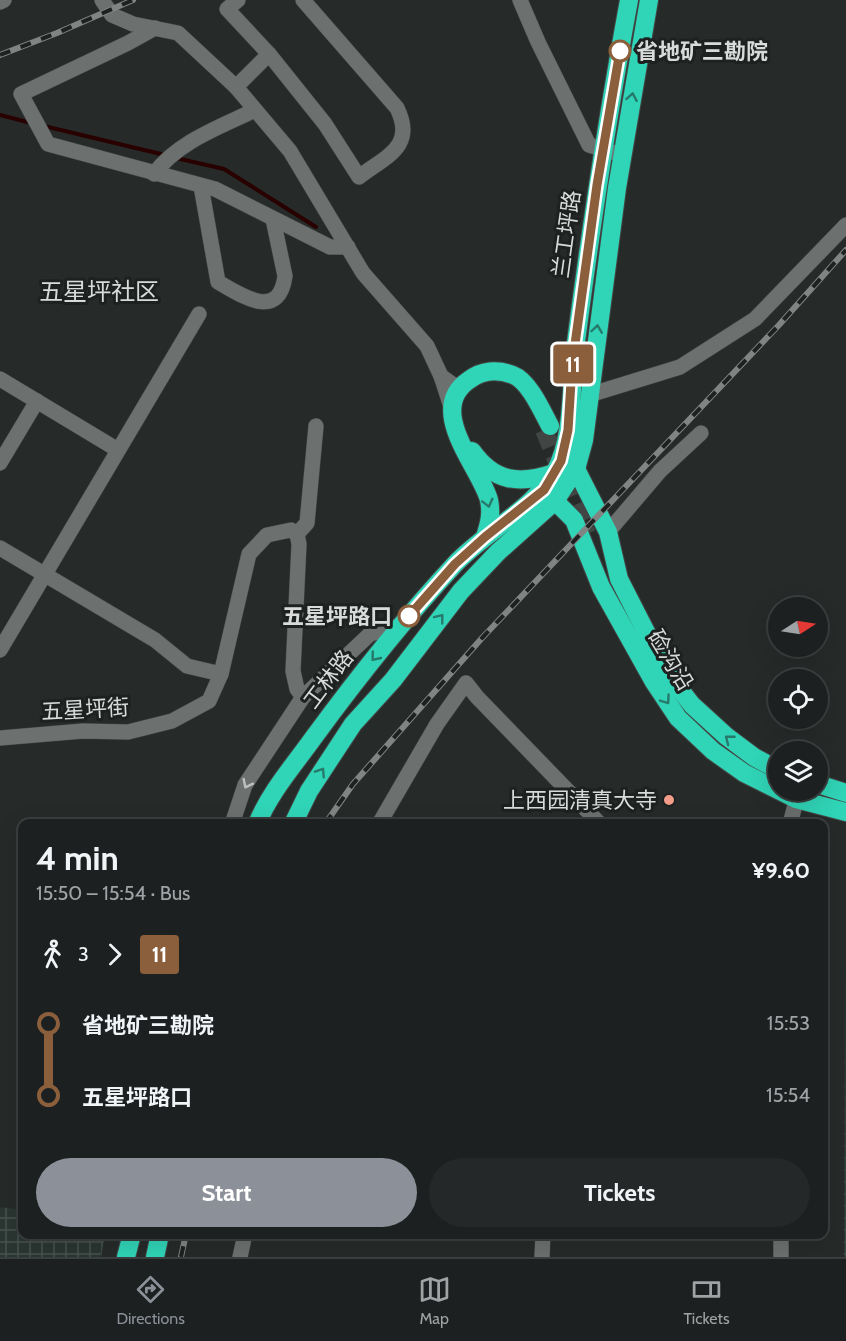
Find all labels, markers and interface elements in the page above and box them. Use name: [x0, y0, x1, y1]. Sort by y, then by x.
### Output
place label: 省地矿三勘院: [636, 38, 768, 65]
marker: 省地矿三勘院: [609, 40, 631, 62]
one-way arrow: [625, 93, 637, 102]
street label: 兰工坪路: [547, 189, 586, 280]
district label: 五星坪社区: [39, 277, 159, 306]
one-way arrow: [591, 324, 603, 333]
line badge: 11: [546, 344, 600, 384]
text: 11: [565, 352, 581, 377]
one-way arrow: [481, 498, 494, 508]
north arrow: [768, 597, 828, 657]
map controls: [768, 597, 828, 801]
place label: 五星坪路口: [282, 603, 392, 630]
marker: 五星坪路口: [398, 605, 420, 627]
one-way arrow: [432, 614, 443, 625]
street label: 硷沟沿: [642, 625, 699, 696]
street label: 工林路: [298, 645, 359, 714]
one-way arrow: [371, 650, 382, 661]
button: locate: [768, 669, 828, 729]
street label: 五星坪街: [40, 694, 130, 725]
one-way arrow: [659, 694, 670, 705]
one-way arrow: [725, 735, 736, 746]
button: layers: [768, 741, 828, 801]
one-way arrow: [314, 768, 325, 779]
one-way arrow: [242, 778, 254, 789]
place label: 上西园清真大寺: [503, 787, 657, 814]
marker: 上西园清真大寺: [662, 793, 676, 807]
text: 4 min: [36, 838, 119, 878]
text: ¥9.60: [752, 857, 810, 884]
text: 15:50 – 15:54 · Bus: [36, 881, 190, 905]
icon: walk: [36, 938, 69, 971]
icon: forward: [98, 938, 131, 971]
text: 3: [78, 942, 89, 966]
text: 11: [152, 942, 167, 967]
text: 15:53: [767, 1011, 810, 1035]
text: 省地矿三勘院: [82, 1012, 214, 1039]
text: 15:54: [766, 1083, 810, 1107]
text: 五星坪路口: [82, 1084, 192, 1111]
button: Start: [36, 1158, 417, 1227]
button: Tickets: [429, 1158, 810, 1227]
tab: Directions: [116, 1273, 185, 1328]
tab: Map: [418, 1273, 451, 1328]
tab: Tickets: [683, 1273, 730, 1328]

